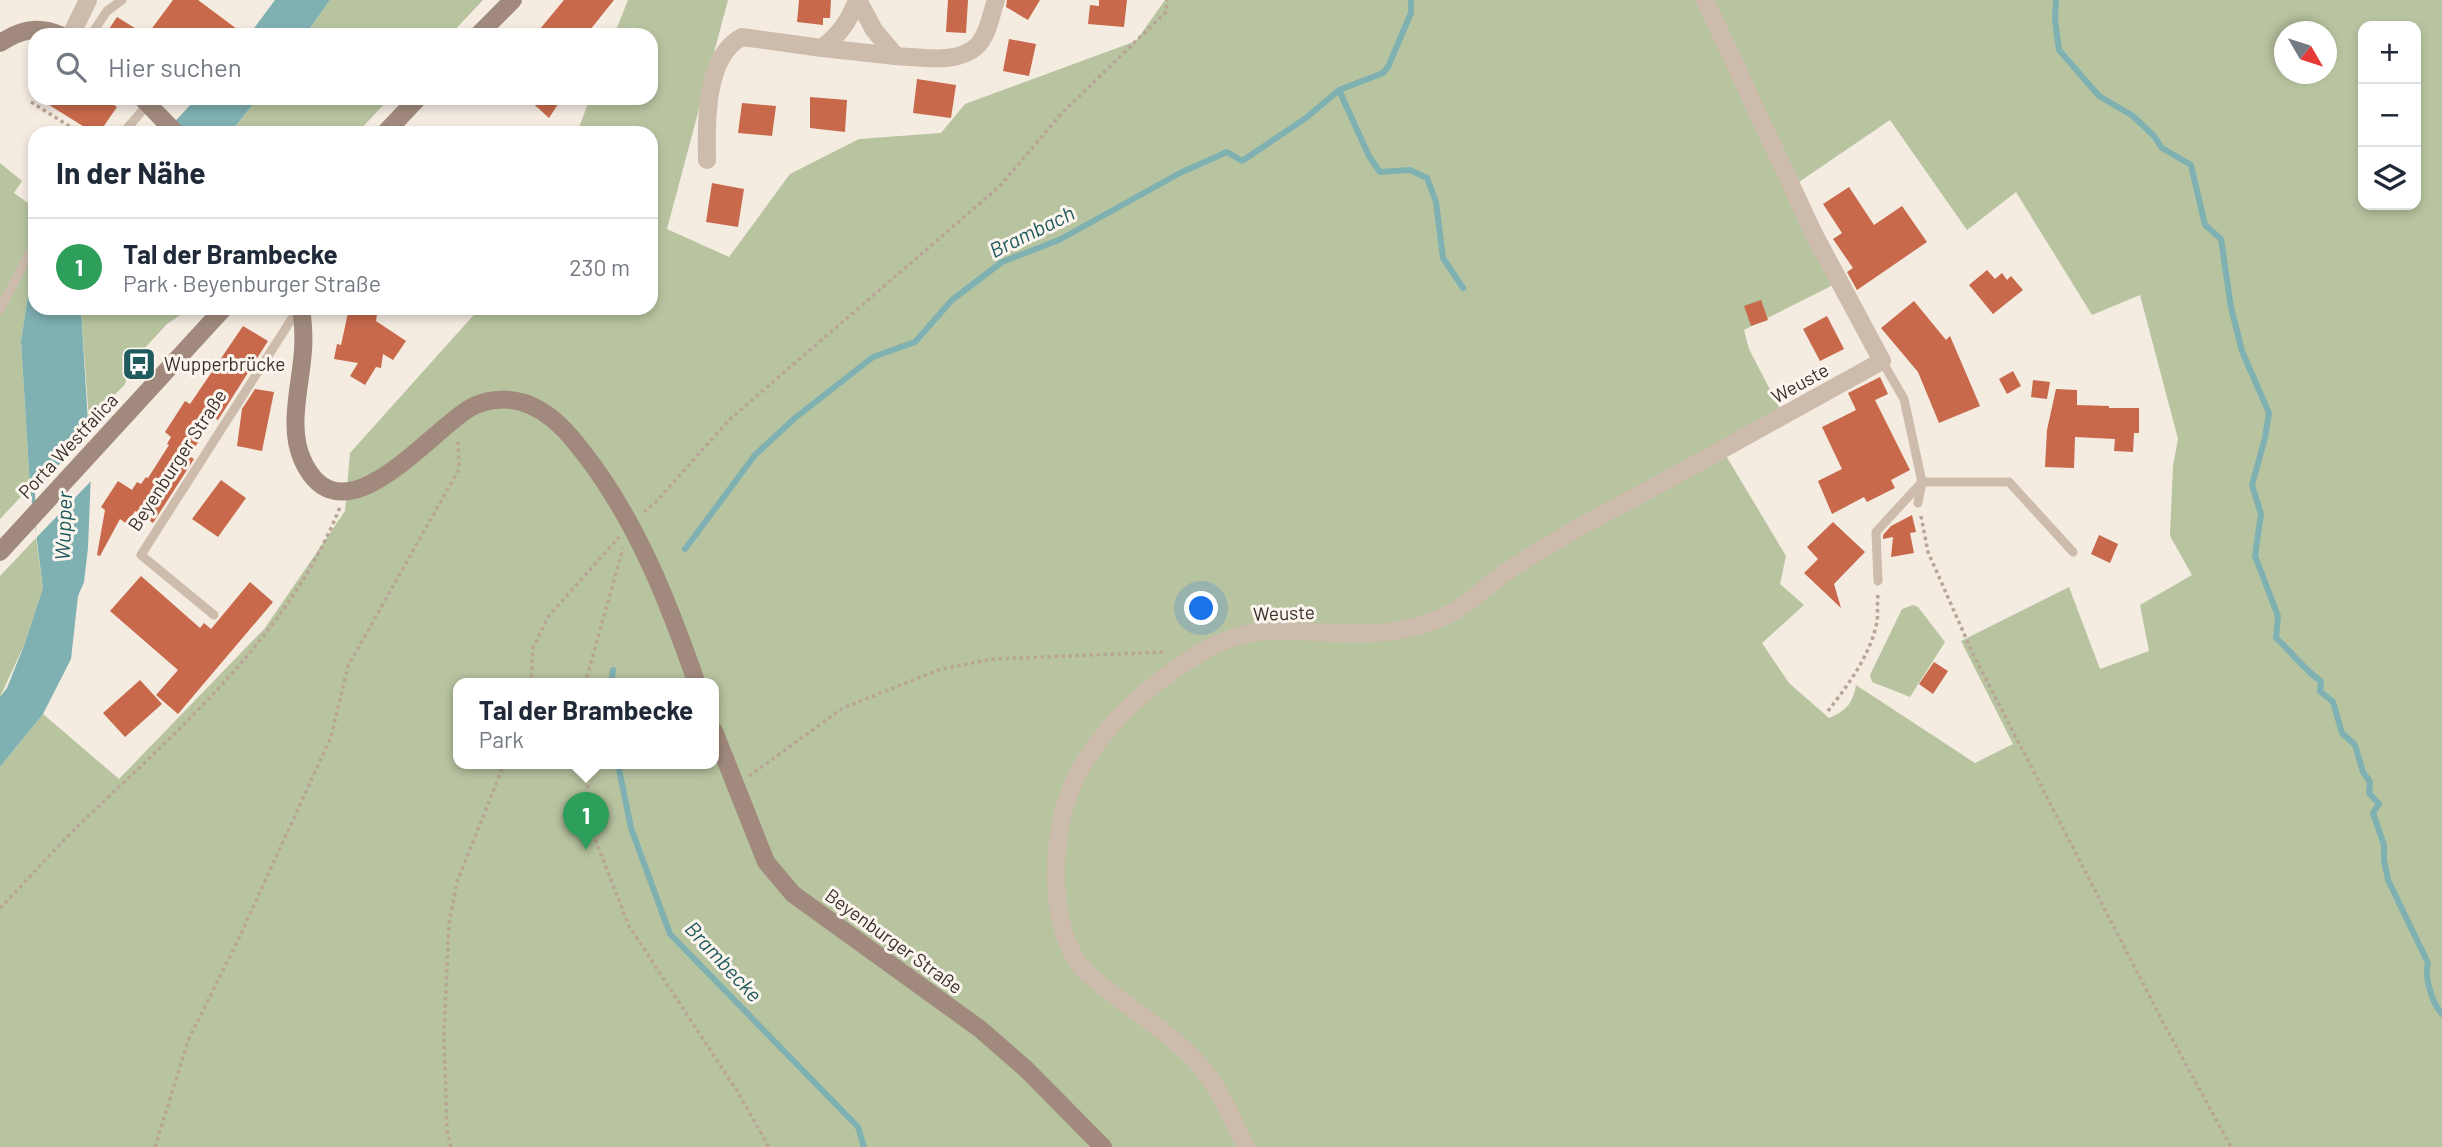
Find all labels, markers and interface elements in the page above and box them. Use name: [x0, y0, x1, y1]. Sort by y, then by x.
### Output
north arrow: [2274, 21, 2337, 84]
map controls: [2358, 21, 2421, 210]
button: +: [2358, 21, 2421, 84]
search box: [28, 28, 658, 105]
icon: search: [52, 48, 90, 86]
text: Hier suchen: [108, 51, 242, 82]
button: −: [2358, 84, 2421, 147]
button: layers: [2358, 147, 2421, 210]
text: In der Nähe: [56, 154, 206, 190]
water label: Brambach: [985, 199, 1078, 262]
text: Tal der Brambecke: [123, 238, 338, 269]
text: 1: [75, 253, 83, 281]
text: 230 m: [569, 253, 630, 281]
text: Park · Beyenburger Straße: [123, 269, 381, 297]
bus stop icon: Wupperbrücke: [120, 345, 158, 383]
place label: Wupperbrücke: [164, 352, 285, 375]
street label: Weuste: [1767, 357, 1832, 408]
street label: Beyenburger Straße: [122, 385, 231, 535]
street label: Porta Westfalica: [13, 388, 122, 503]
water label: Wupper: [49, 490, 76, 561]
your location: [1184, 591, 1218, 625]
street label: Weuste: [1253, 600, 1315, 625]
popup: [453, 678, 719, 769]
text: Tal der Brambecke: [479, 694, 693, 725]
text: Park: [479, 725, 524, 753]
pin: 1: [563, 792, 609, 850]
street label: Beyenburger Straße: [821, 883, 967, 998]
water label: Brambecke: [681, 916, 768, 1006]

